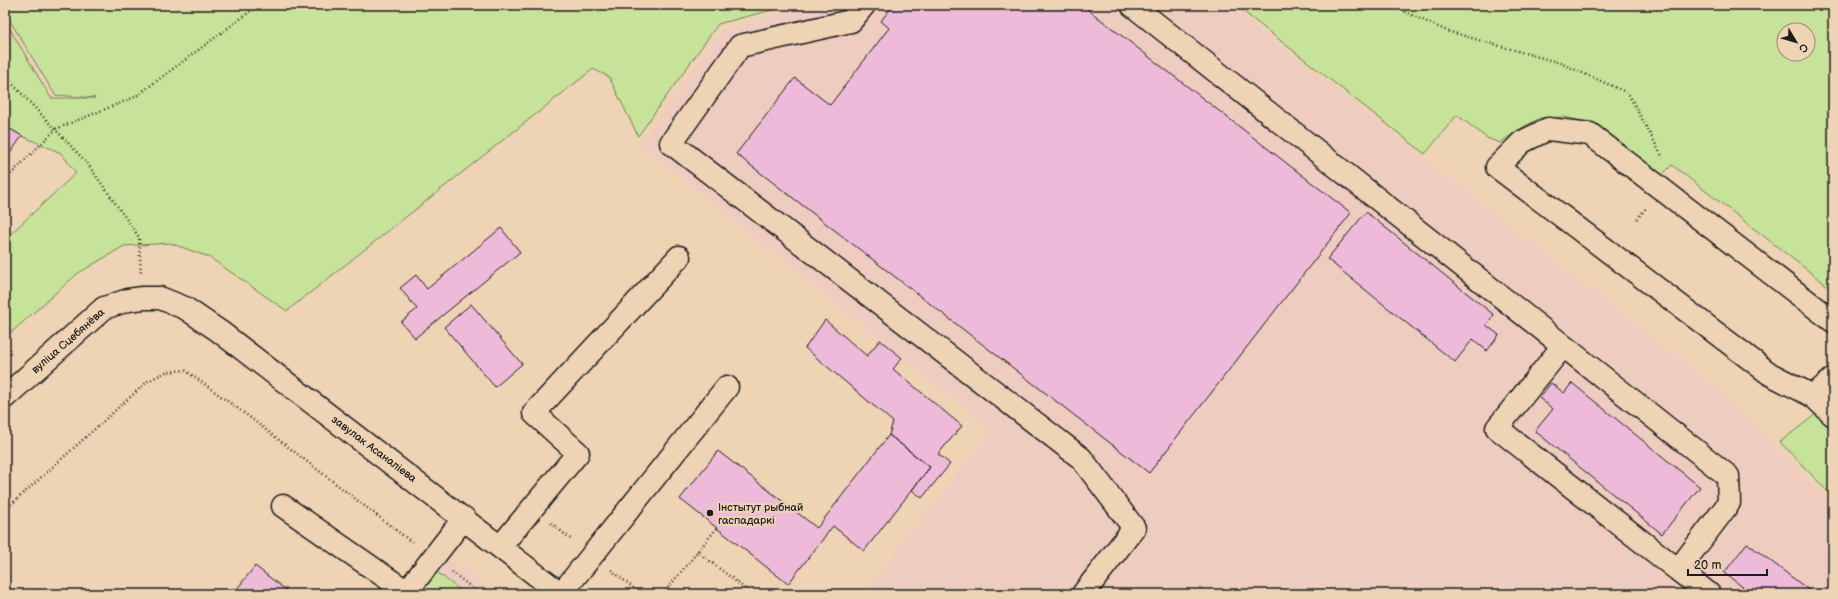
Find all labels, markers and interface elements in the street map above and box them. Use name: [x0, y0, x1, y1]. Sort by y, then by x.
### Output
north arrow: [1776, 22, 1816, 62]
text: С: [1796, 41, 1811, 55]
street label: вуліца Сцебянёва: [29, 305, 108, 376]
street label: завулак Асаналіева: [329, 413, 419, 485]
place label: Інстытут рыбнай гаспадаркі: [718, 501, 803, 527]
marker: Інстытут рыбнай гаспадаркі: [705, 508, 715, 518]
scale bar: [1688, 551, 1767, 577]
text: 20 m: [1694, 558, 1721, 573]

